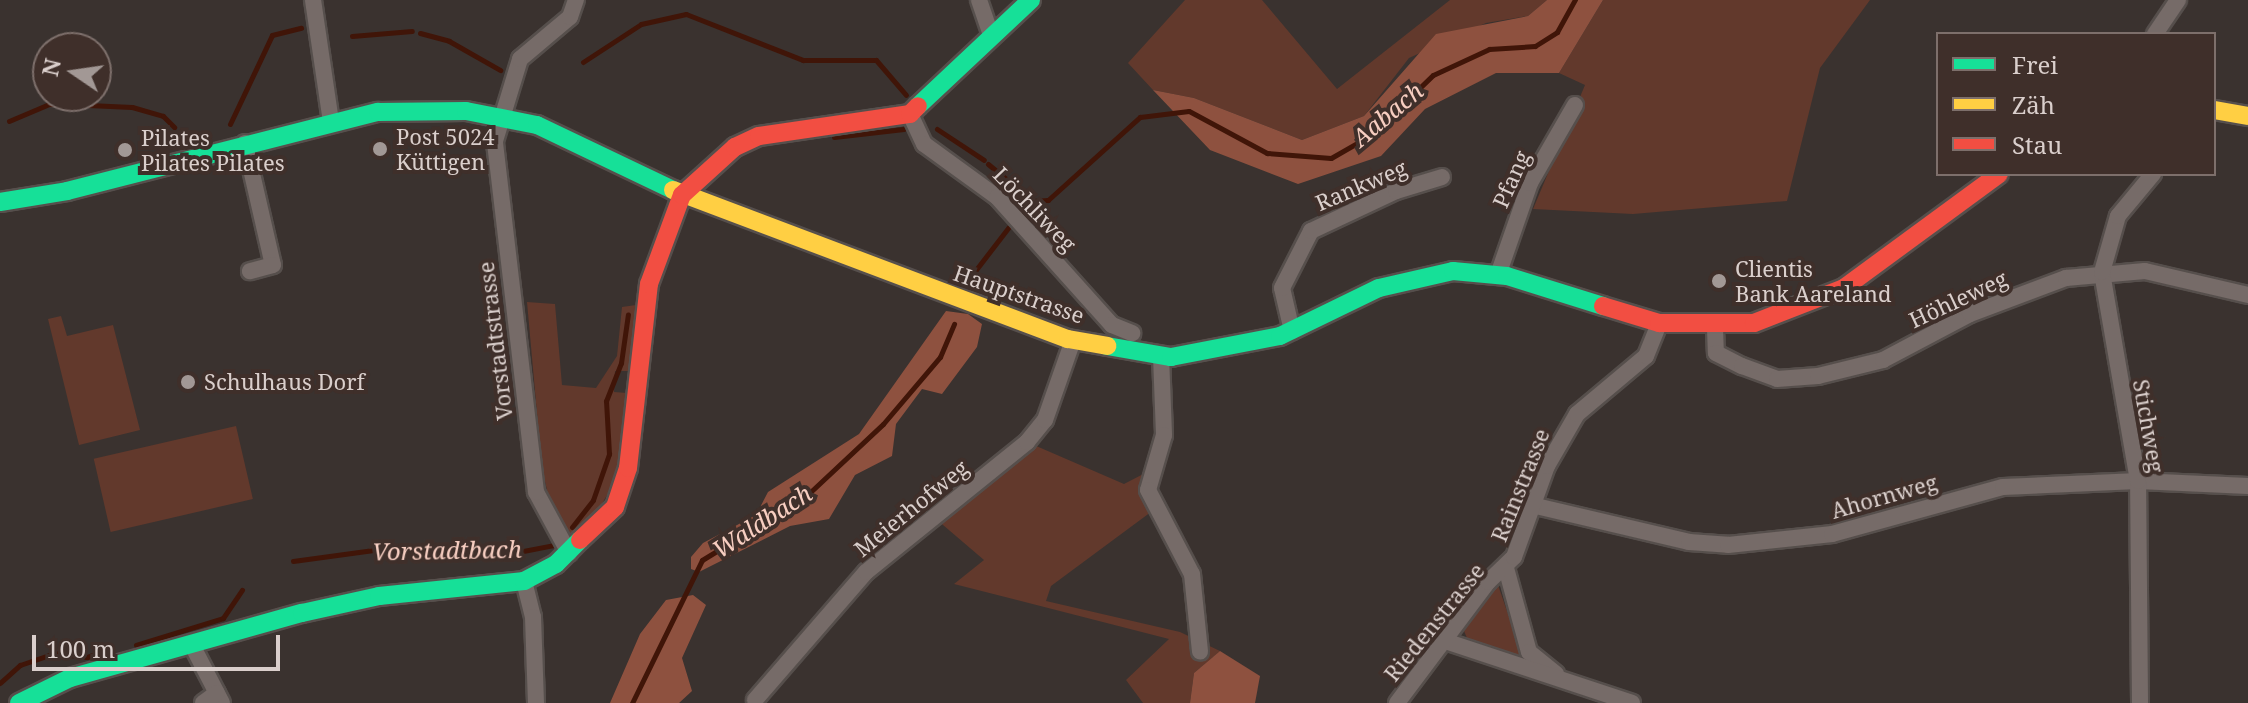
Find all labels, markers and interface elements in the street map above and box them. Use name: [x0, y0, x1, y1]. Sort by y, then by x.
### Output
north arrow: [32, 32, 112, 112]
legend: [1936, 32, 2216, 176]
text: Frei: [2012, 48, 2058, 81]
text: N: [34, 55, 67, 79]
water label: Aabach: [1345, 76, 1429, 152]
text: Zäh: [2012, 88, 2055, 121]
place label: Post 5024 Küttigen: [396, 123, 495, 174]
place label: Pilates Pilates Pilates: [141, 124, 285, 176]
text: Stau: [2012, 128, 2062, 161]
marker: Post 5024 Küttigen: [371, 140, 389, 158]
marker: Pilates Pilates Pilates: [116, 141, 134, 159]
street label: Pfang: [1487, 146, 1535, 212]
street label: Rankweg: [1311, 154, 1411, 216]
street label: Löchliweg: [988, 161, 1082, 257]
place label: Clientis Bank Aareland: [1735, 255, 1891, 306]
street label: Hauptstrasse: [950, 259, 1088, 329]
street label: Vorstadtstrasse: [472, 260, 518, 422]
street label: Höhleweg: [1905, 265, 2011, 333]
marker: Clientis Bank Aareland: [1710, 272, 1728, 290]
place label: Schulhaus Dorf: [204, 369, 365, 395]
marker: Schulhaus Dorf: [179, 373, 197, 391]
street label: Stichweg: [2128, 377, 2170, 475]
street label: Rainstrasse: [1485, 425, 1555, 545]
street label: Meierhofweg: [849, 454, 973, 562]
street label: Ahornweg: [1828, 468, 1940, 524]
water label: Waldbach: [707, 478, 817, 564]
water label: Vorstadtbach: [372, 534, 522, 566]
street label: Riedenstrasse: [1378, 558, 1490, 686]
scale bar: [36, 619, 284, 669]
text: 100 m: [46, 632, 115, 665]

